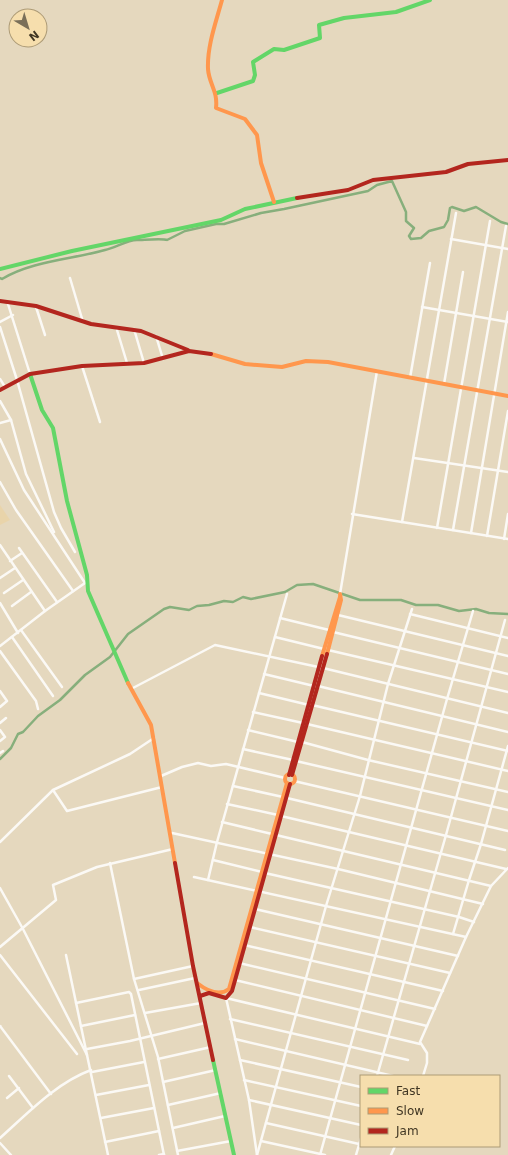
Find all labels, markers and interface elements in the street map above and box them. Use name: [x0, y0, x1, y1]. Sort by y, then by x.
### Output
north arrow: [8, 8, 48, 48]
text: N: [26, 28, 41, 43]
legend: [360, 1075, 500, 1147]
text: Fast: [396, 1084, 420, 1098]
text: Slow: [396, 1104, 424, 1118]
text: Jam: [395, 1124, 419, 1138]

